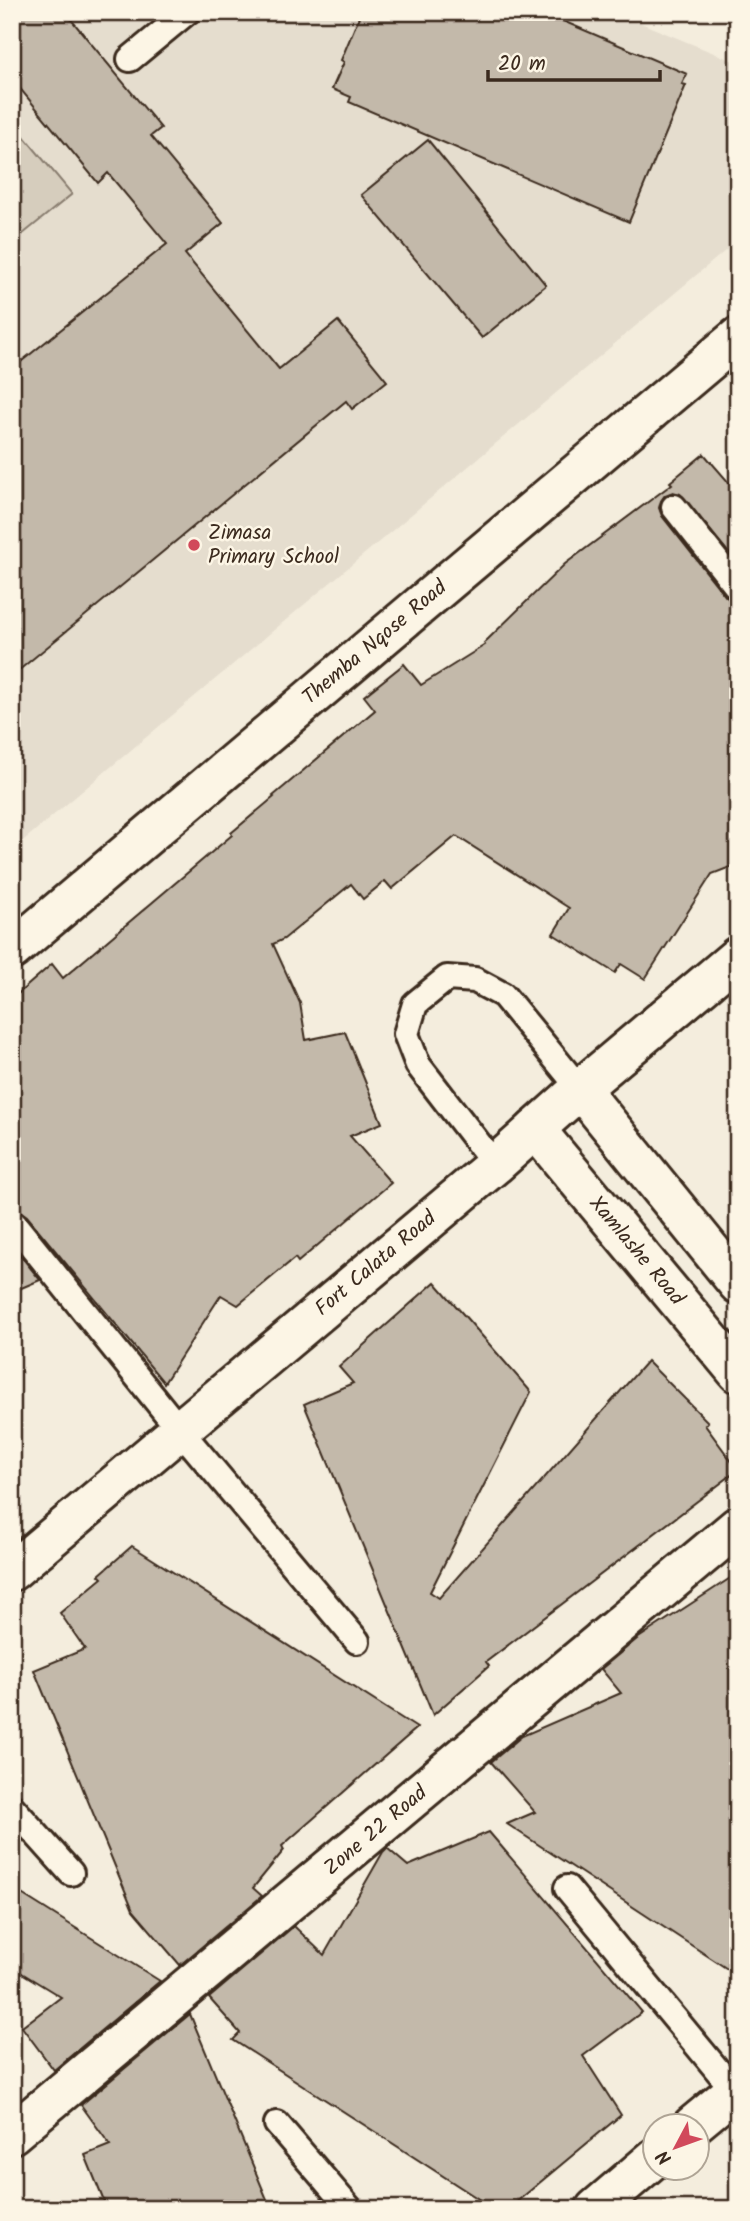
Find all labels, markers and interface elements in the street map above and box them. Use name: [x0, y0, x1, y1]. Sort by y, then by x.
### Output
scale bar: [488, 38, 659, 82]
text: 20 m: [498, 48, 546, 81]
place label: Zimasa Primary School: [208, 517, 339, 574]
marker: Zimasa Primary School: [186, 537, 202, 553]
street label: Themba Nqose Road: [295, 572, 455, 714]
street label: Xamlashe Road: [580, 1189, 692, 1314]
street label: Fort Calata Road: [308, 1203, 444, 1325]
street label: Zone 22 Road: [317, 1777, 435, 1884]
north arrow: [642, 2112, 712, 2182]
text: N: [649, 2142, 680, 2171]

